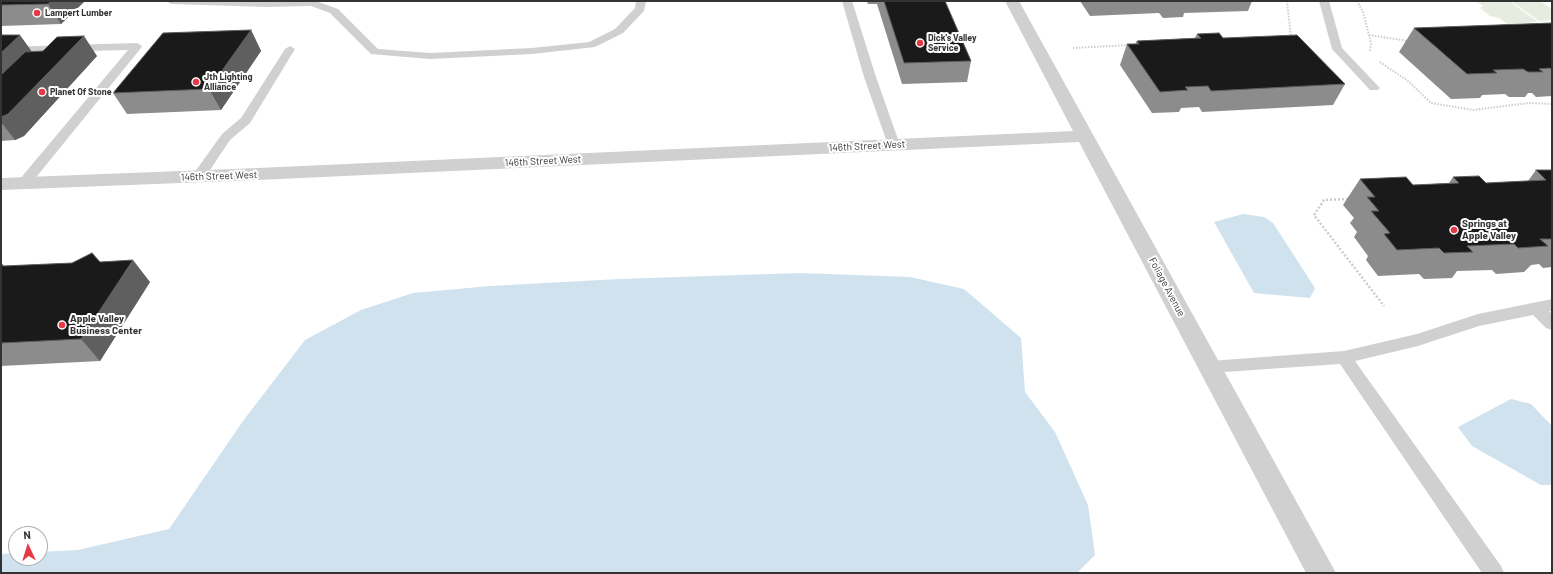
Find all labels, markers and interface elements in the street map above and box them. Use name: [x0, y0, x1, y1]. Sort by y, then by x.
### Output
marker: Lampert Lumber: [32, 8, 42, 18]
place label: Lampert Lumber: [45, 8, 112, 18]
place label: Dick's Valley Service: [928, 33, 977, 54]
marker: Dick's Valley Service: [915, 38, 925, 48]
place label: Jth Lighting Alliance: [204, 72, 252, 93]
marker: Jth Lighting Alliance: [191, 77, 201, 87]
marker: Planet Of Stone: [37, 87, 47, 97]
place label: Planet Of Stone: [50, 87, 112, 97]
street label: 146th Street West: [829, 138, 905, 154]
street label: 146th Street West: [505, 153, 581, 169]
street label: 146th Street West: [181, 169, 257, 183]
place label: Springs at Apple Valley: [1462, 218, 1516, 242]
marker: Springs at Apple Valley: [1449, 225, 1459, 235]
street label: Foliage Avenue: [1146, 255, 1188, 319]
place label: Apple Valley Business Center: [70, 313, 142, 336]
marker: Apple Valley Business Center: [57, 320, 67, 330]
north arrow: [8, 526, 48, 566]
text: N: [23, 528, 31, 541]

